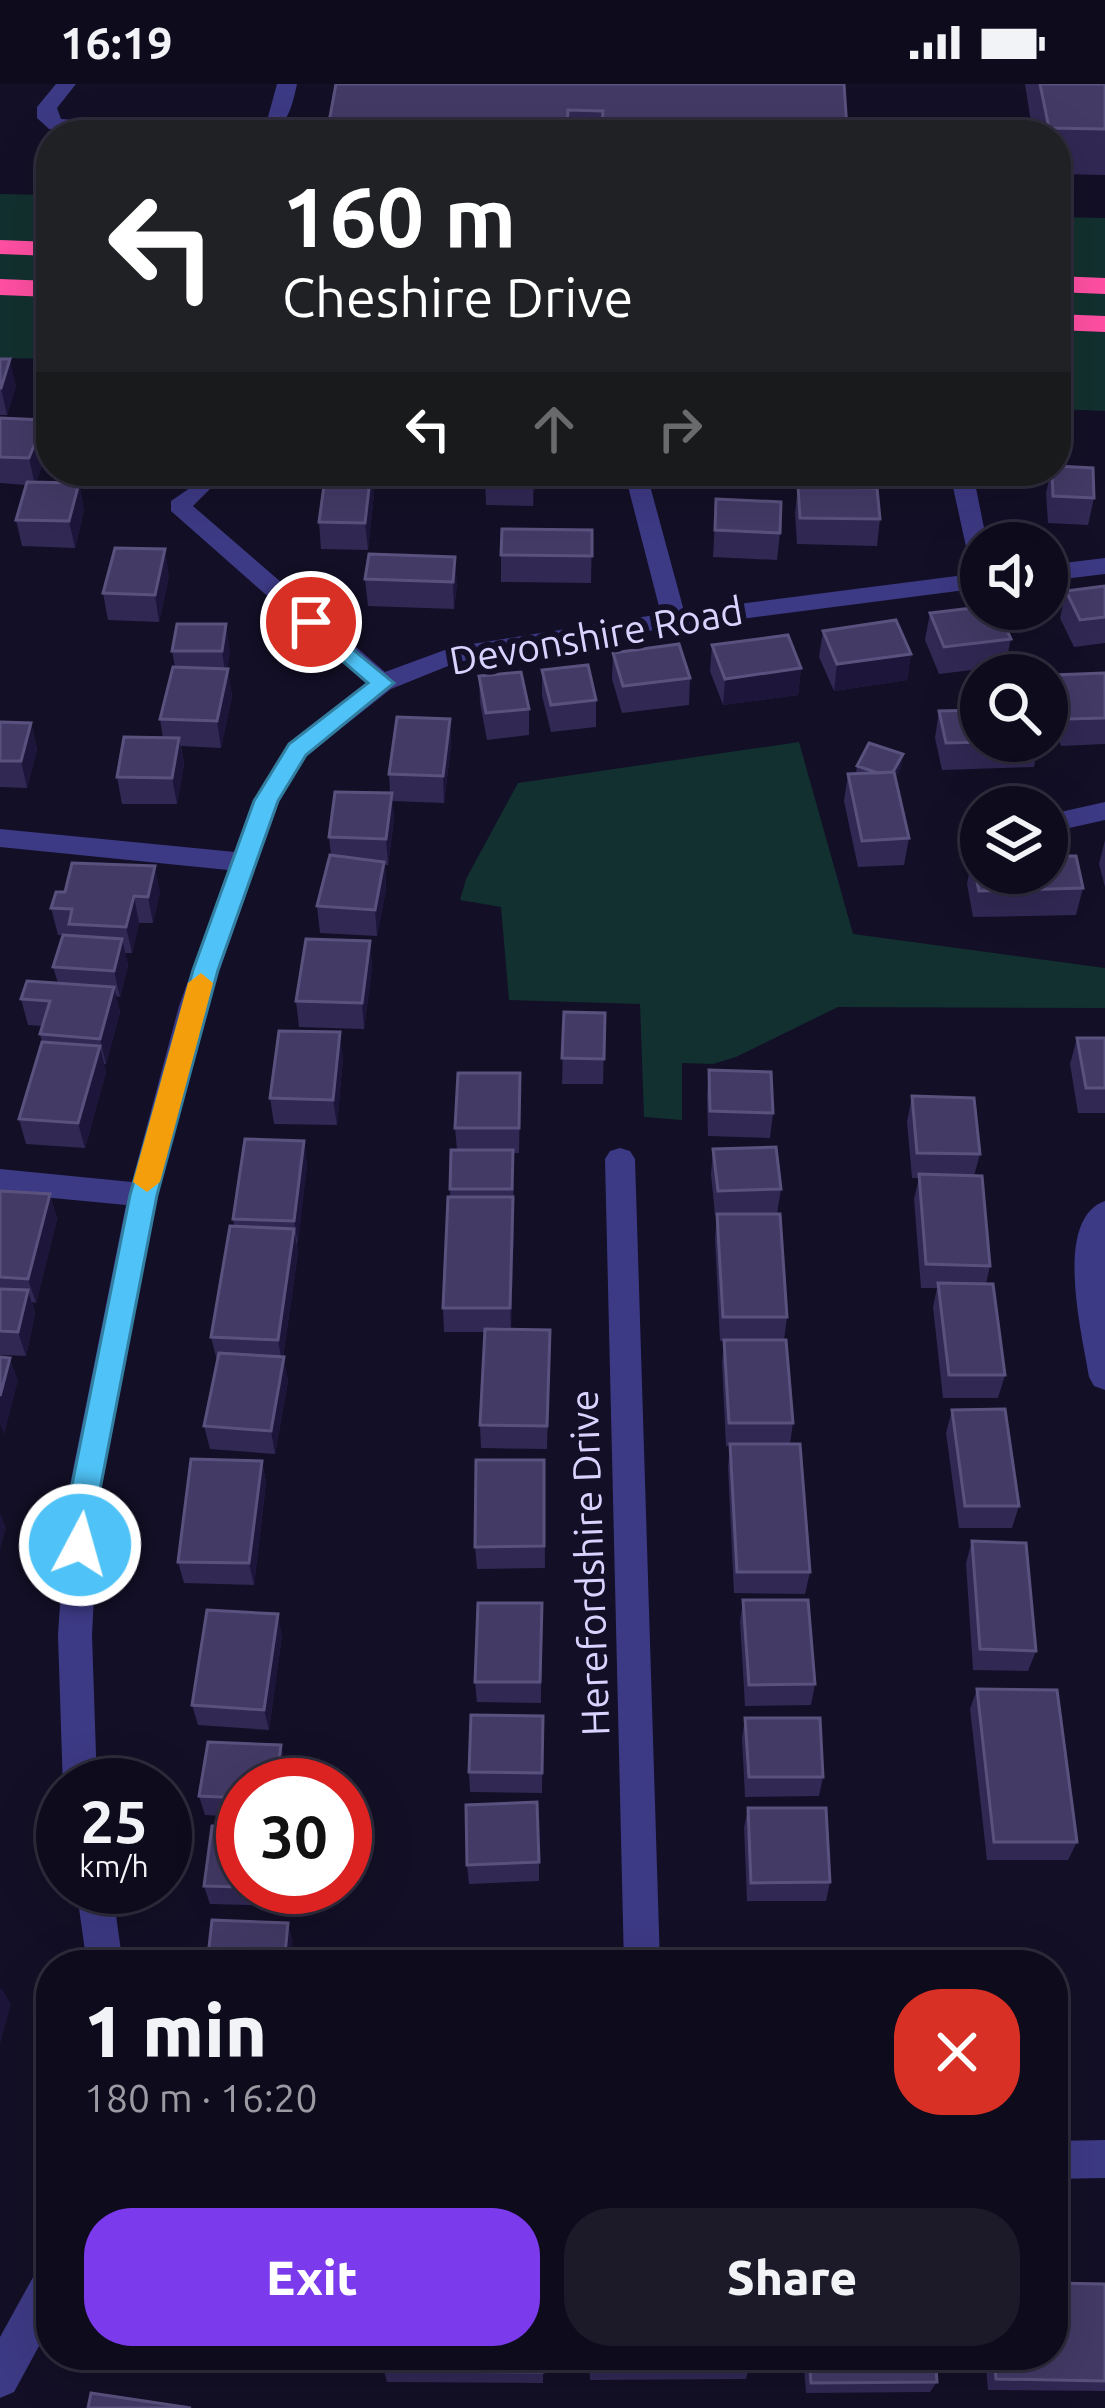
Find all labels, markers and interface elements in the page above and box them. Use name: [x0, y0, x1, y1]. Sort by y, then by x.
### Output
text: 16:19: [60, 17, 173, 68]
icon: left: [84, 168, 240, 324]
text: 160 m: [282, 169, 516, 263]
text: Cheshire Drive: [282, 267, 633, 327]
icon: left: [395, 396, 461, 462]
icon: ahead: [521, 396, 587, 462]
icon: right: [647, 396, 713, 462]
map controls: [960, 522, 1068, 894]
button: sound: [960, 522, 1068, 630]
pin: [260, 571, 362, 673]
street label: Devonshire Road: [446, 588, 746, 682]
icon: arrive: [278, 589, 344, 655]
button: search: [960, 654, 1068, 762]
button: layers: [960, 786, 1068, 894]
street label: Herefordshire Drive: [561, 1389, 617, 1737]
position arrow: [17, 1482, 143, 1608]
speed limit sign: 30: [216, 1758, 372, 1914]
text: 25: [80, 1787, 148, 1854]
text: km/h: [79, 1849, 149, 1883]
button: close: [894, 1989, 1020, 2115]
text: 1 min: [84, 1990, 267, 2071]
text: 180 m · 16:20: [84, 2076, 318, 2119]
button: Exit: [84, 2208, 540, 2346]
button: Share: [564, 2208, 1020, 2346]

